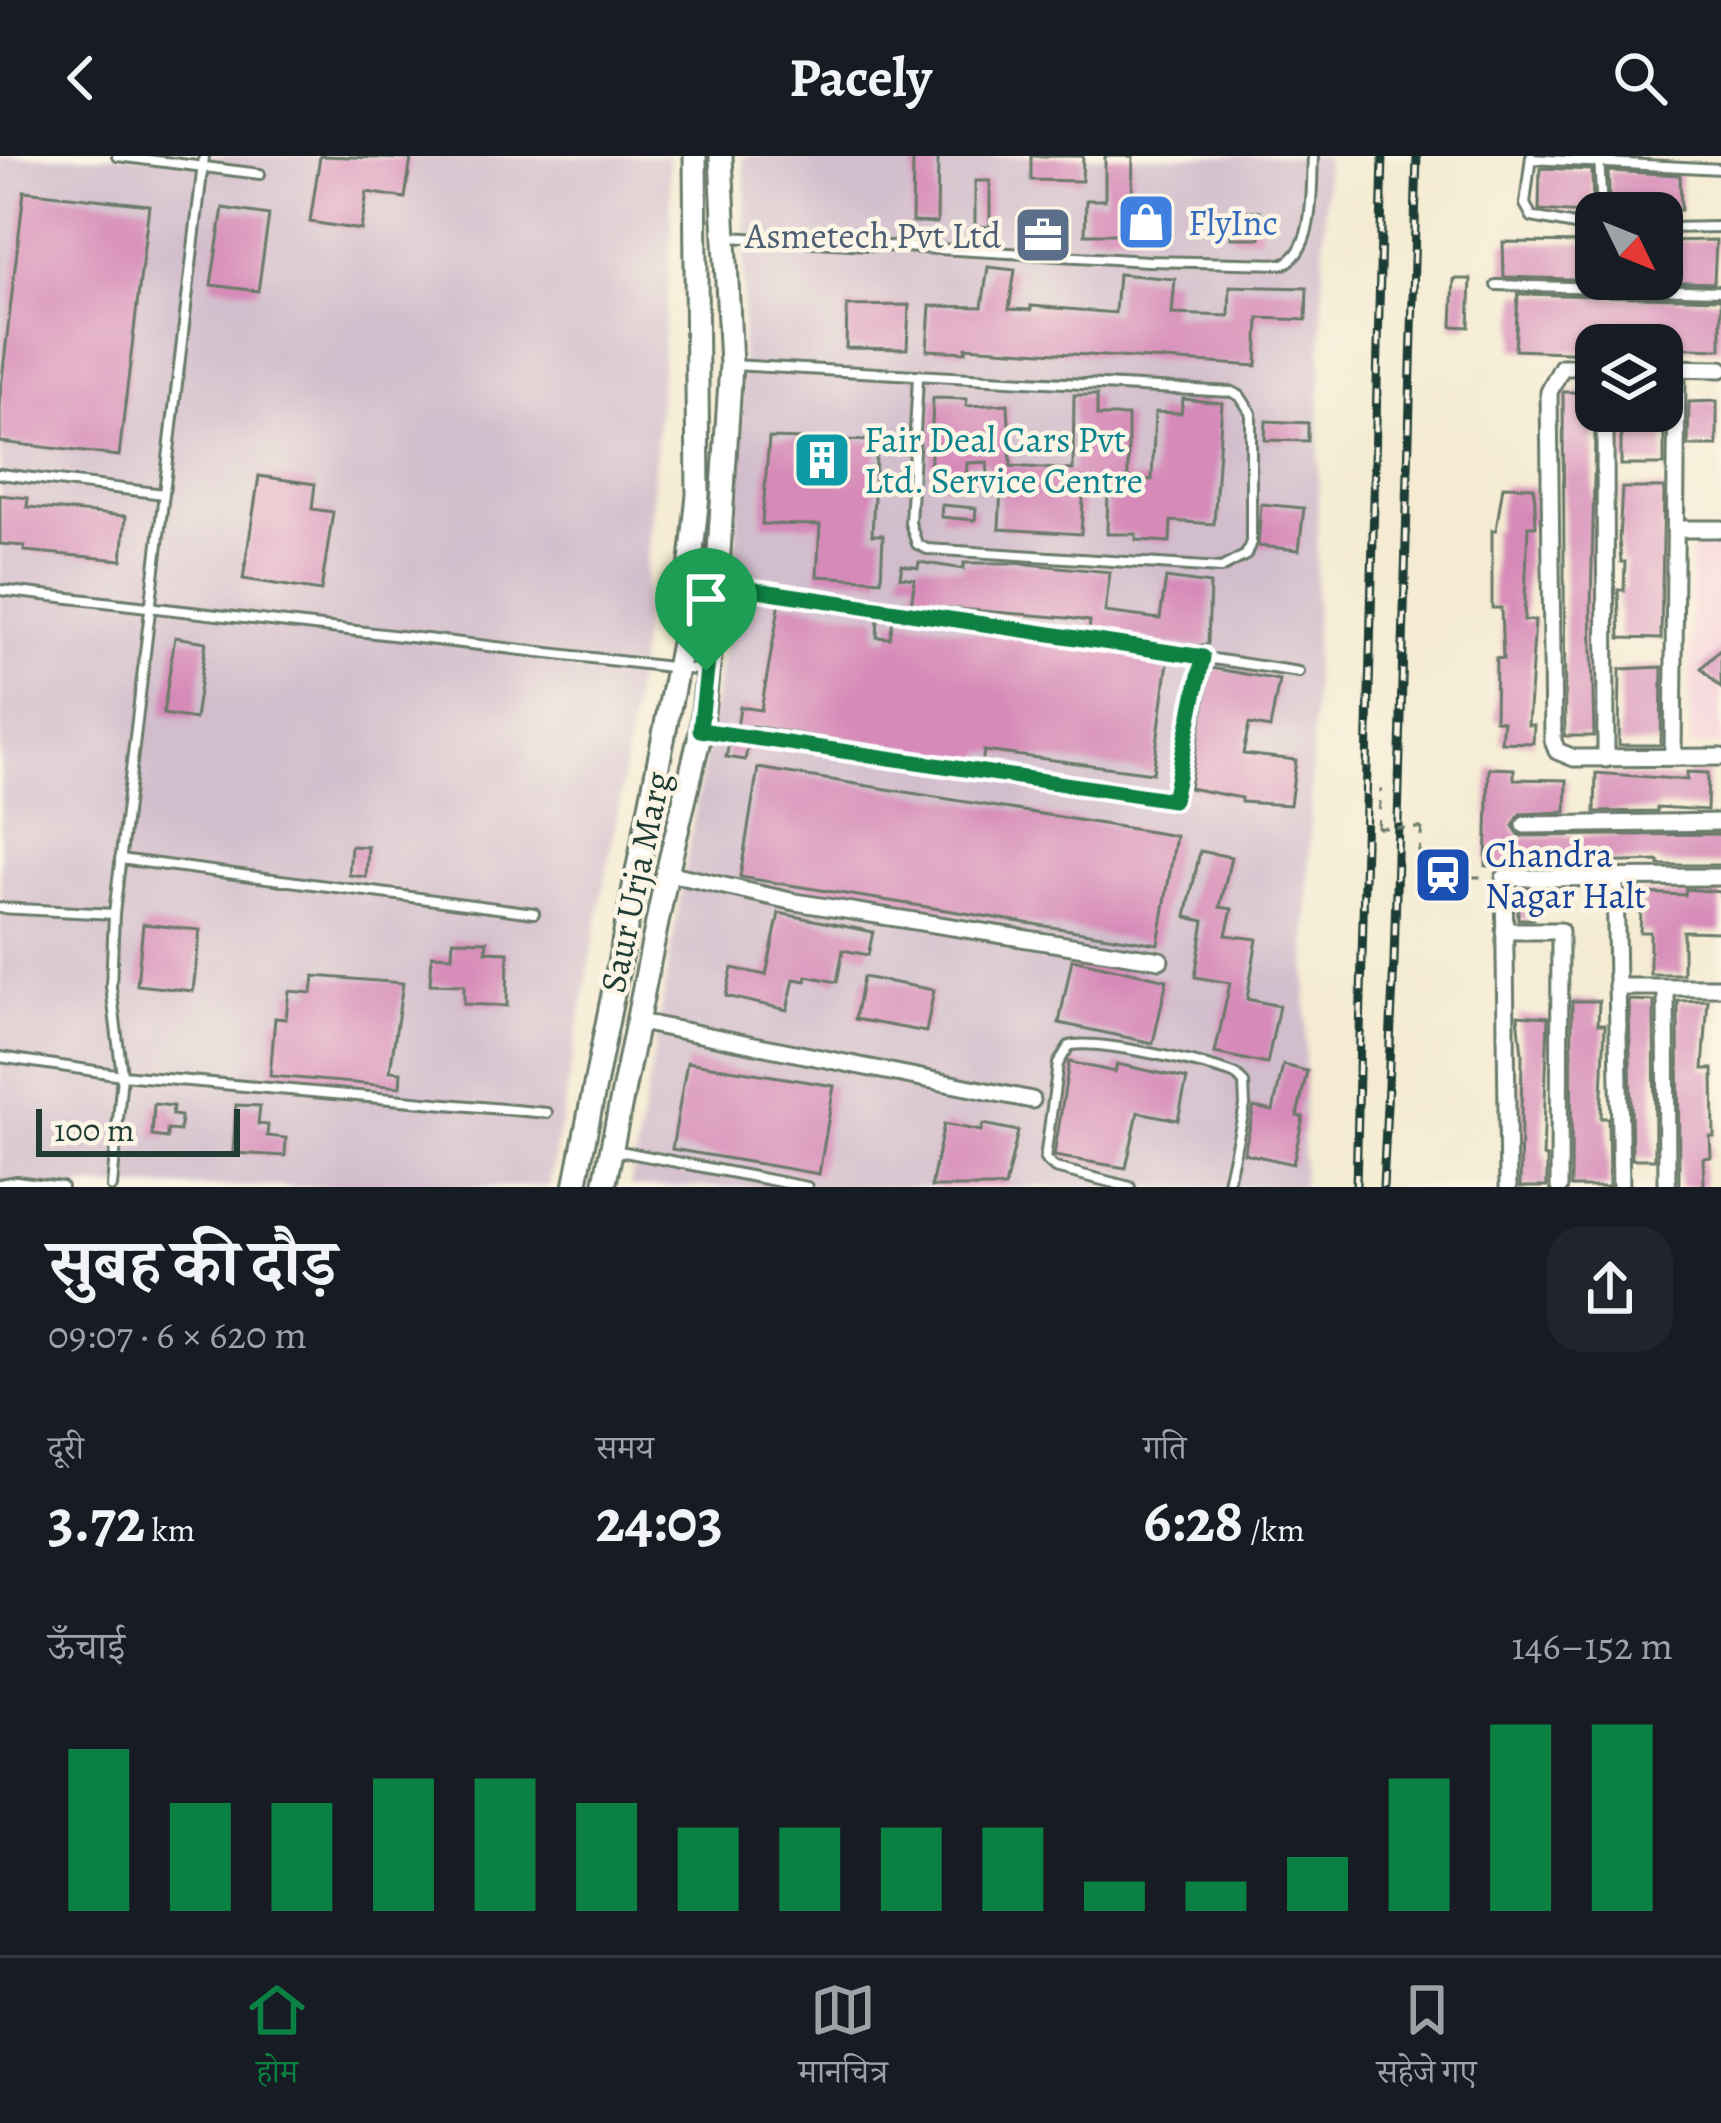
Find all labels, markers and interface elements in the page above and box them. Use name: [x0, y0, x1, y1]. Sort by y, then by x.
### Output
text: Pacely: [789, 41, 932, 115]
icon: back: [48, 45, 114, 111]
icon: search: [1607, 45, 1673, 111]
shop icon: FlyInc: [1115, 191, 1177, 253]
north arrow: [1575, 192, 1683, 300]
map controls: [1575, 192, 1683, 432]
place label: FlyInc: [1188, 198, 1278, 247]
office icon: Asmetech Pvt Ltd: [1012, 204, 1074, 266]
place label: Asmetech Pvt Ltd: [744, 211, 1002, 260]
button: layers: [1575, 324, 1683, 432]
place label: Fair Deal Cars Pvt Ltd. Service Centre: [864, 415, 1143, 505]
building icon: Fair Deal Cars Pvt Ltd. Service Centre: [791, 429, 853, 491]
pin: [655, 548, 757, 671]
icon: arrive: [673, 566, 739, 632]
street label: Saur Urja Marg: [588, 767, 682, 997]
place label: Chandra Nagar Halt: [1485, 830, 1646, 920]
station icon: Chandra Nagar Halt: [1412, 844, 1474, 906]
scale bar: [36, 1103, 240, 1156]
text: 100 m: [54, 1107, 134, 1152]
text: सुबह की दौड़: [48, 1218, 336, 1308]
button: share: [1547, 1226, 1673, 1352]
text: 09:07 · 6 × 620 m: [48, 1308, 307, 1361]
text: दूरी: [48, 1425, 84, 1470]
text: समय: [596, 1425, 654, 1470]
text: गति: [1143, 1425, 1187, 1470]
text: 3.72: [48, 1480, 145, 1562]
text: 24:03: [596, 1480, 723, 1562]
text: 6:28: [1143, 1480, 1243, 1562]
text: km: [145, 1507, 195, 1552]
text: /km: [1243, 1507, 1305, 1552]
text: ऊँचाई: [48, 1619, 125, 1672]
text: 146–152 m: [1511, 1619, 1673, 1672]
tab: होम: [244, 1977, 310, 2104]
tab: मानचित्र: [799, 1977, 888, 2104]
tab: सहेजे गए: [1376, 1977, 1477, 2104]

